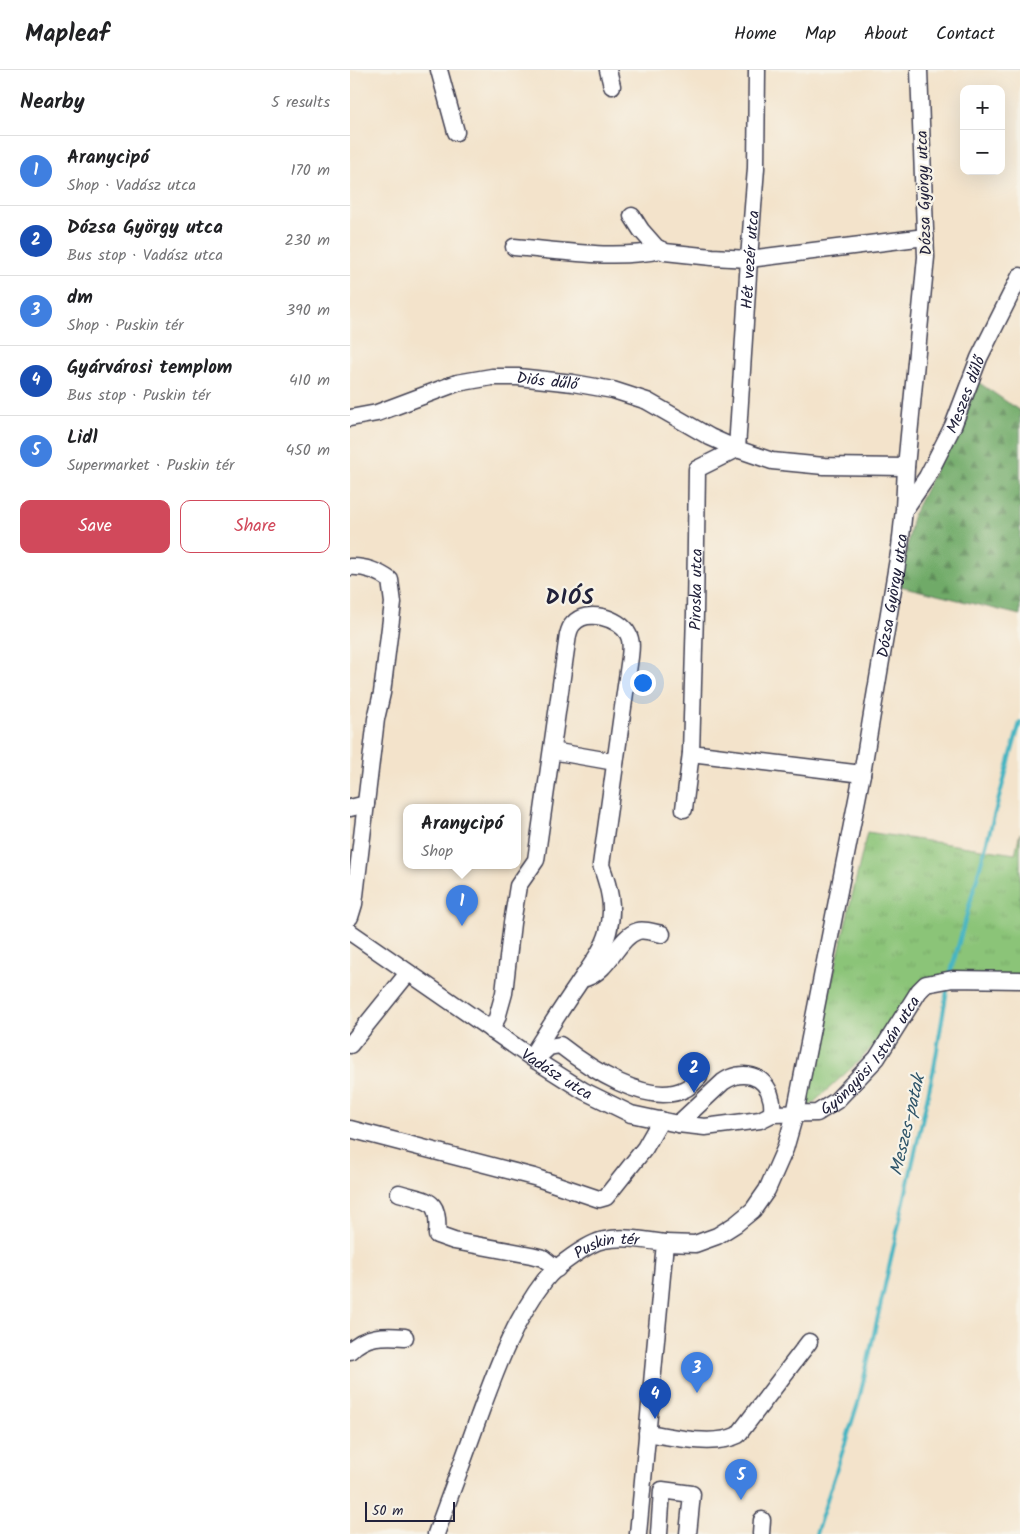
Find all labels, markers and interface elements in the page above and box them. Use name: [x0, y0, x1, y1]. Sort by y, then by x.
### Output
text: Mapleaf: [25, 15, 109, 54]
text: Home: [734, 20, 777, 49]
text: Map: [805, 20, 836, 49]
text: About: [864, 20, 908, 49]
text: Contact: [936, 20, 995, 49]
map controls: [960, 85, 1005, 175]
button: +: [960, 85, 1005, 130]
text: Nearby: [20, 86, 85, 119]
text: 5 results: [271, 90, 330, 115]
street label: Dózsa György utca: [910, 130, 939, 256]
button: −: [960, 130, 1005, 175]
text: Aranycipó: [67, 143, 149, 173]
text: 1: [34, 158, 38, 183]
text: 170 m: [290, 158, 330, 183]
text: Shop · Vadász utca: [67, 173, 196, 198]
street label: Hét vezér utca: [735, 210, 767, 310]
text: Dózsa György utca: [67, 213, 223, 243]
text: 2: [31, 228, 41, 253]
text: 230 m: [284, 228, 330, 253]
text: Bus stop · Vadász utca: [67, 243, 223, 268]
text: dm: [67, 283, 93, 313]
text: 3: [32, 298, 40, 323]
text: 390 m: [286, 298, 330, 323]
text: Shop · Puskin tér: [67, 313, 184, 338]
street label: Meszes dűlő: [940, 351, 993, 438]
text: Gyárvárosi templom: [67, 353, 232, 383]
street label: Diós dűlő: [515, 366, 582, 398]
text: 4: [32, 368, 40, 393]
text: 410 m: [289, 368, 330, 393]
text: Bus stop · Puskin tér: [67, 383, 211, 408]
text: Lidl: [67, 423, 98, 453]
text: 5: [32, 438, 40, 463]
text: 450 m: [285, 438, 330, 463]
text: Supermarket · Puskin tér: [67, 453, 234, 478]
button: Save: [20, 500, 170, 553]
button: Share: [180, 500, 330, 553]
street label: Dózsa György utca: [871, 532, 915, 660]
street label: Piroska utca: [684, 548, 710, 631]
district label: DIÓS: [545, 582, 595, 615]
your location: [630, 670, 656, 696]
popup: [403, 804, 521, 869]
text: Aranycipó: [421, 809, 503, 839]
text: Shop: [421, 839, 453, 864]
pin: 1: [446, 885, 478, 926]
street label: Gyöngyösi István utca: [816, 991, 927, 1122]
street label: Vadász utca: [515, 1043, 596, 1107]
pin: 2: [678, 1052, 710, 1093]
water label: Meszes-patak: [883, 1069, 935, 1179]
street label: Puskin tér: [569, 1227, 642, 1266]
pin: 3: [681, 1352, 713, 1393]
pin: 4: [639, 1378, 671, 1419]
pin: 5: [725, 1459, 757, 1500]
scale bar: [365, 1499, 455, 1522]
text: 50 m: [372, 1500, 403, 1522]

